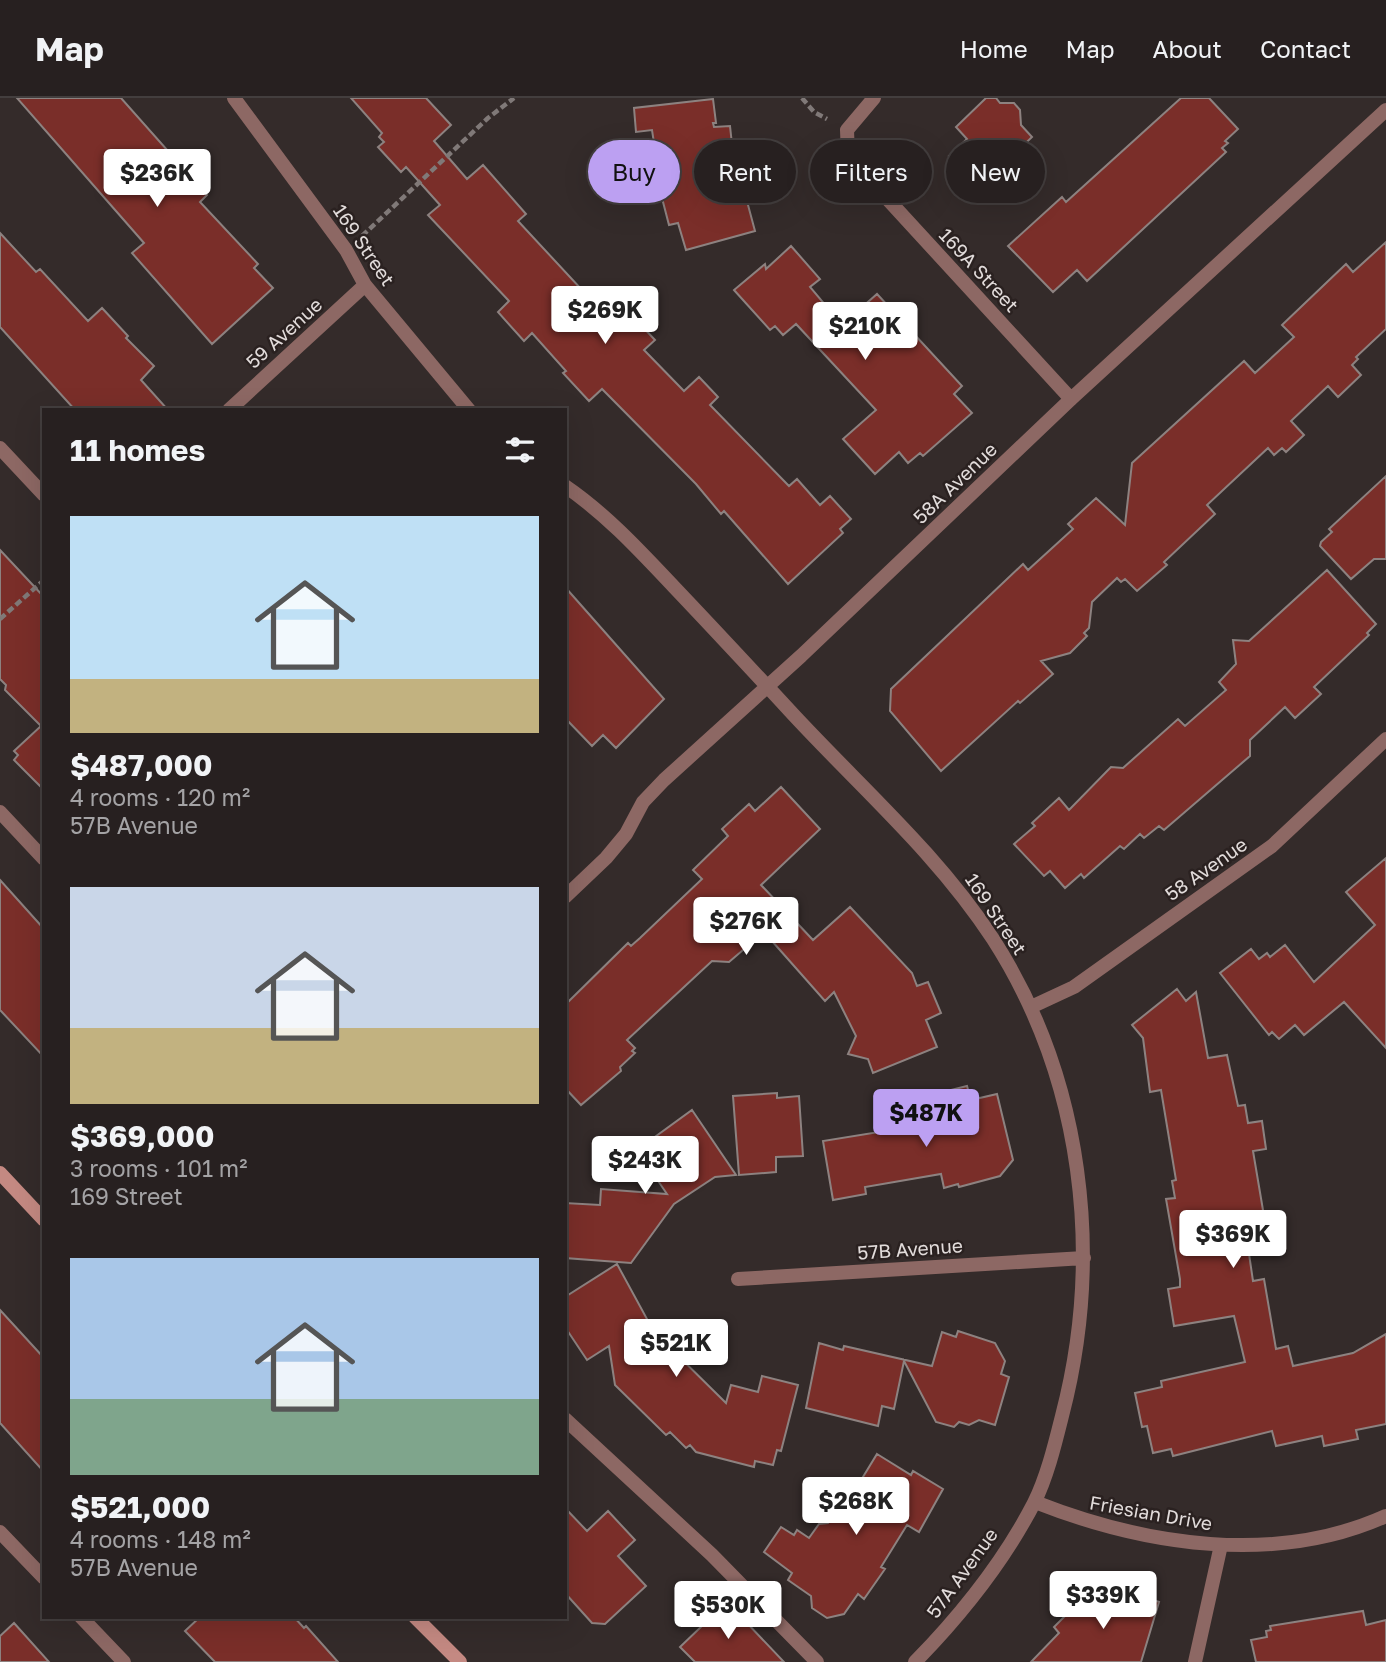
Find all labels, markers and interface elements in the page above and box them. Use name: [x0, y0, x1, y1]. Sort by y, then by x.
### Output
text: Map: [35, 29, 104, 68]
text: Home: [960, 34, 1028, 63]
text: Map: [1066, 34, 1115, 63]
text: About: [1153, 34, 1222, 63]
text: Contact: [1260, 34, 1351, 63]
chip: Buy: [588, 140, 680, 203]
chip: Rent: [694, 140, 796, 203]
chip: Filters: [810, 140, 932, 203]
chip: New: [946, 140, 1045, 203]
pin: $236K: [108, 150, 206, 209]
text: $236K: [120, 158, 194, 186]
street label: 169 Street: [329, 200, 400, 290]
street label: 169A Street: [935, 223, 1024, 316]
pin: $269K: [556, 286, 654, 346]
street label: 59 Avenue: [241, 293, 326, 373]
text: $269K: [567, 295, 643, 323]
pin: $210K: [816, 302, 914, 362]
text: $210K: [829, 311, 901, 339]
icon: filters: [501, 431, 539, 469]
text: 11 homes: [70, 432, 205, 468]
street label: 58A Avenue: [908, 437, 1001, 528]
icon: home: [242, 562, 368, 688]
text: $487,000: [70, 747, 213, 783]
text: 4 rooms · 120 m²: [70, 783, 250, 811]
text: 57B Avenue: [70, 811, 198, 839]
street label: 58 Avenue: [1160, 832, 1251, 905]
street label: 169 Street: [961, 869, 1032, 959]
pin: $276K: [697, 898, 795, 957]
text: $276K: [709, 906, 783, 934]
icon: home: [242, 933, 368, 1059]
pin: $487K: [877, 1090, 975, 1149]
text: $487K: [889, 1098, 963, 1126]
text: $369,000: [70, 1118, 215, 1154]
pin: $243K: [596, 1136, 694, 1196]
text: $243K: [608, 1145, 682, 1173]
text: 3 rooms · 101 m²: [70, 1154, 247, 1182]
text: 169 Street: [70, 1182, 183, 1210]
pin: $369K: [1184, 1210, 1282, 1270]
text: $369K: [1195, 1219, 1271, 1247]
street label: 57B Avenue: [856, 1233, 963, 1264]
icon: home: [242, 1304, 368, 1430]
pin: $521K: [627, 1320, 725, 1379]
text: $521K: [640, 1328, 712, 1356]
pin: $268K: [807, 1478, 905, 1537]
text: $268K: [818, 1486, 894, 1514]
text: $521,000: [70, 1489, 210, 1525]
street label: Friesian Drive: [1088, 1490, 1214, 1535]
street label: 57A Avenue: [921, 1523, 1002, 1622]
text: 4 rooms · 148 m²: [70, 1525, 251, 1553]
text: 57B Avenue: [70, 1553, 198, 1581]
pin: $339K: [1054, 1572, 1152, 1631]
text: $339K: [1066, 1580, 1140, 1608]
pin: $530K: [679, 1582, 777, 1641]
text: $530K: [690, 1590, 766, 1618]

